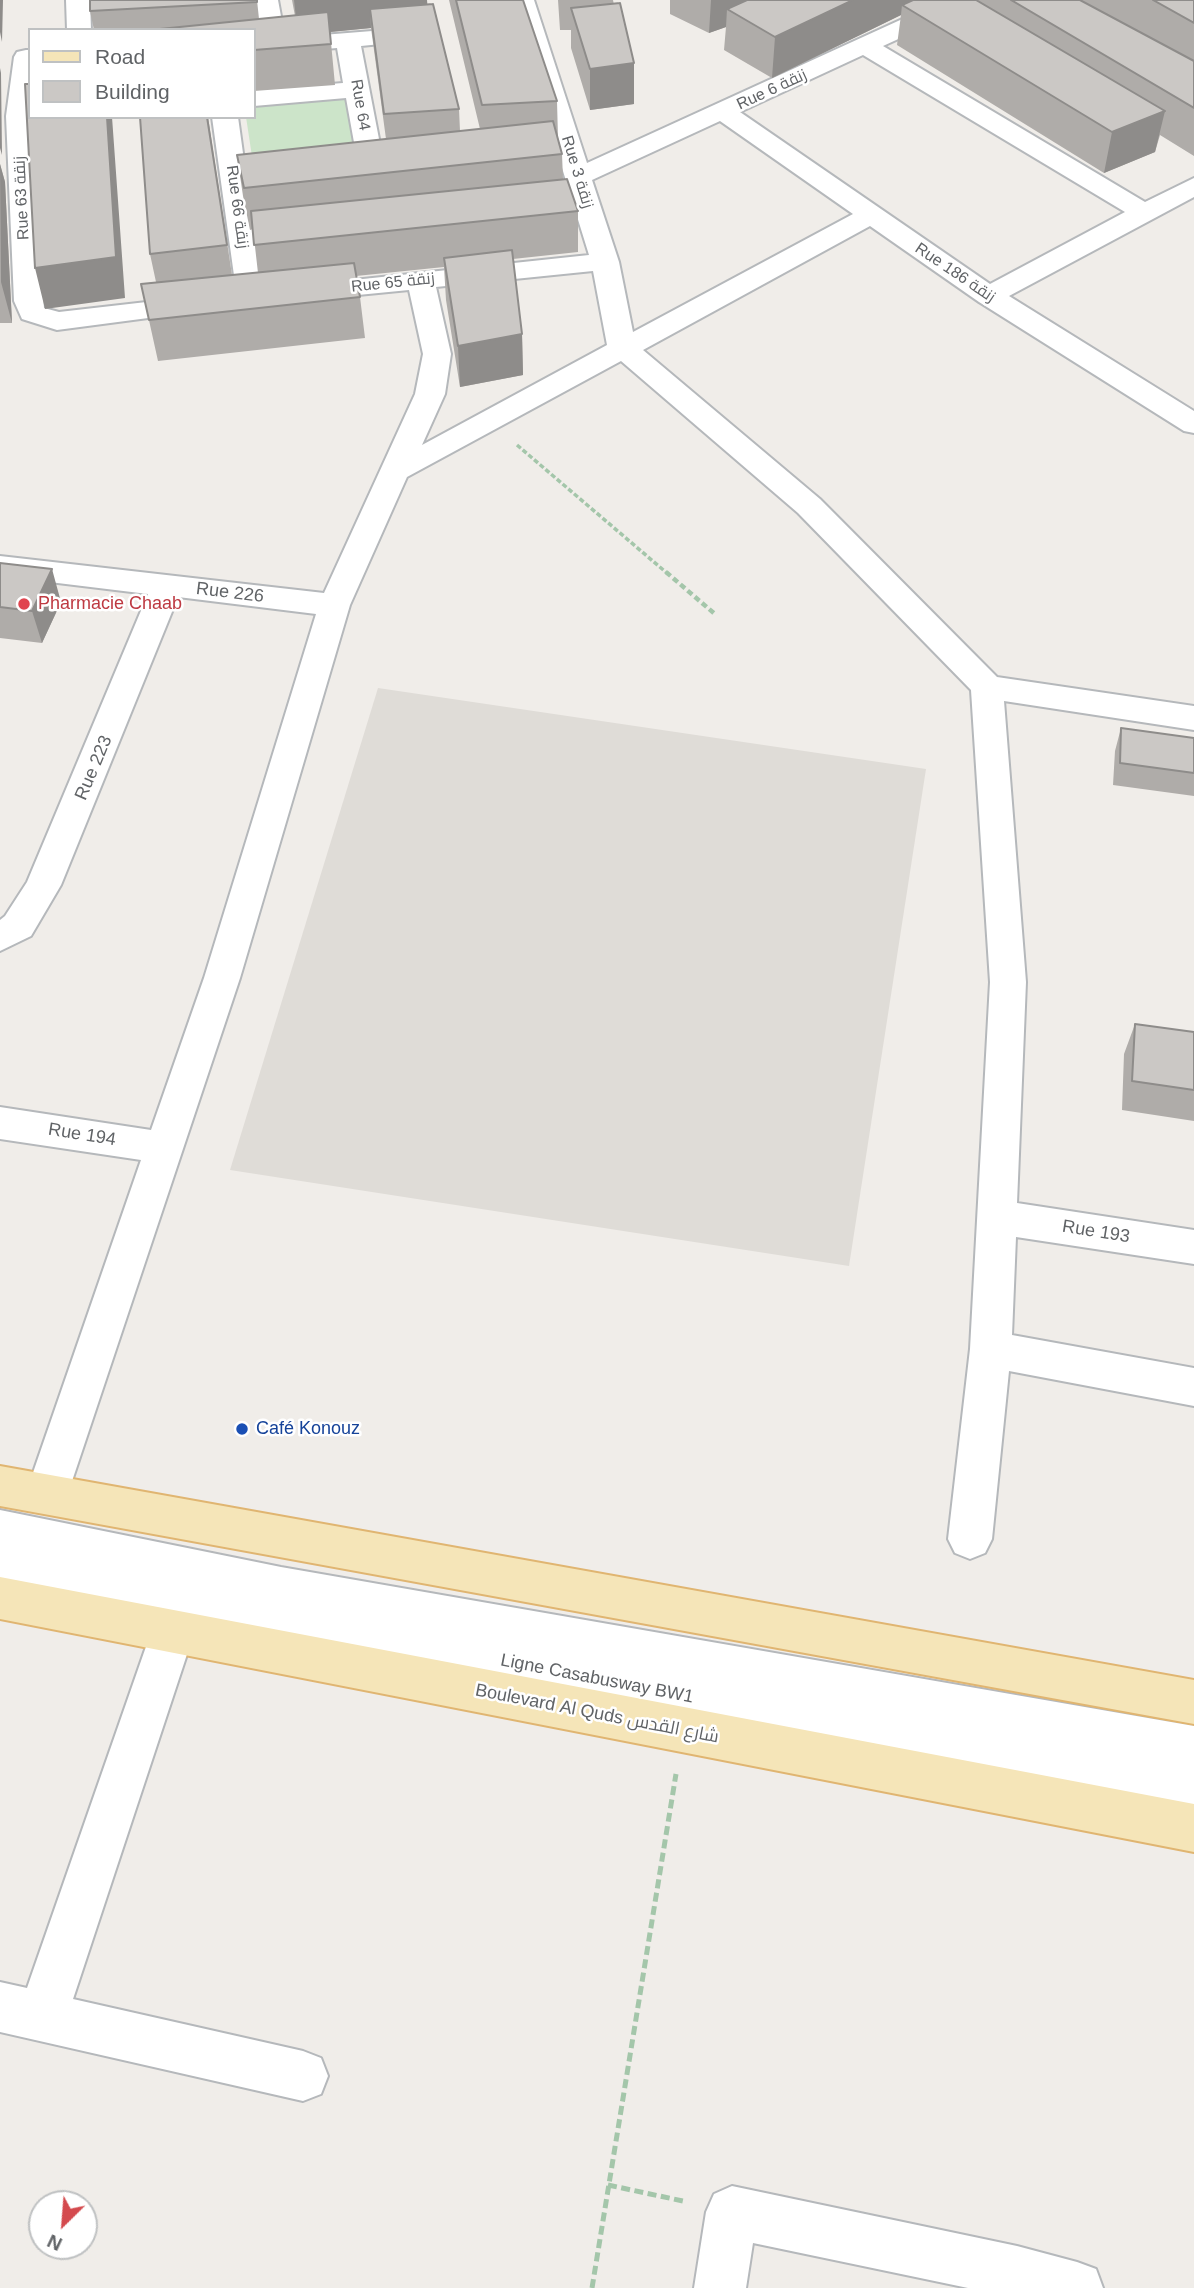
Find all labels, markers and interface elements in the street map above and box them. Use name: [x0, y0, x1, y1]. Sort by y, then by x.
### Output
legend: [28, 28, 256, 119]
text: Road: [95, 45, 145, 68]
street label: Rue 6 زنقة: [734, 65, 810, 115]
street label: Rue 64: [346, 78, 374, 132]
text: Building: [95, 80, 170, 103]
street label: Rue 3 زنقة: [557, 133, 597, 211]
street label: Rue 63 زنقة: [10, 156, 34, 240]
street label: Rue 66 زنقة: [222, 164, 252, 250]
street label: Rue 186 زنقة: [911, 239, 999, 307]
street label: Rue 65 زنقة: [350, 269, 436, 297]
street label: Rue 226: [195, 578, 265, 608]
place label: Pharmacie Chaab: [38, 593, 182, 615]
marker: Pharmacie Chaab: [16, 596, 32, 612]
street label: Rue 223: [71, 732, 117, 804]
street label: Rue 194: [47, 1119, 117, 1151]
street label: Rue 193: [1061, 1216, 1131, 1248]
place label: Café Konouz: [256, 1418, 360, 1440]
marker: Café Konouz: [234, 1421, 250, 1437]
street label: Ligne Casabusway BW1: [499, 1650, 695, 1708]
street label: Boulevard Al Quds شارع القدس: [473, 1680, 721, 1748]
north arrow: [28, 2190, 98, 2260]
text: N: [44, 2230, 65, 2255]

